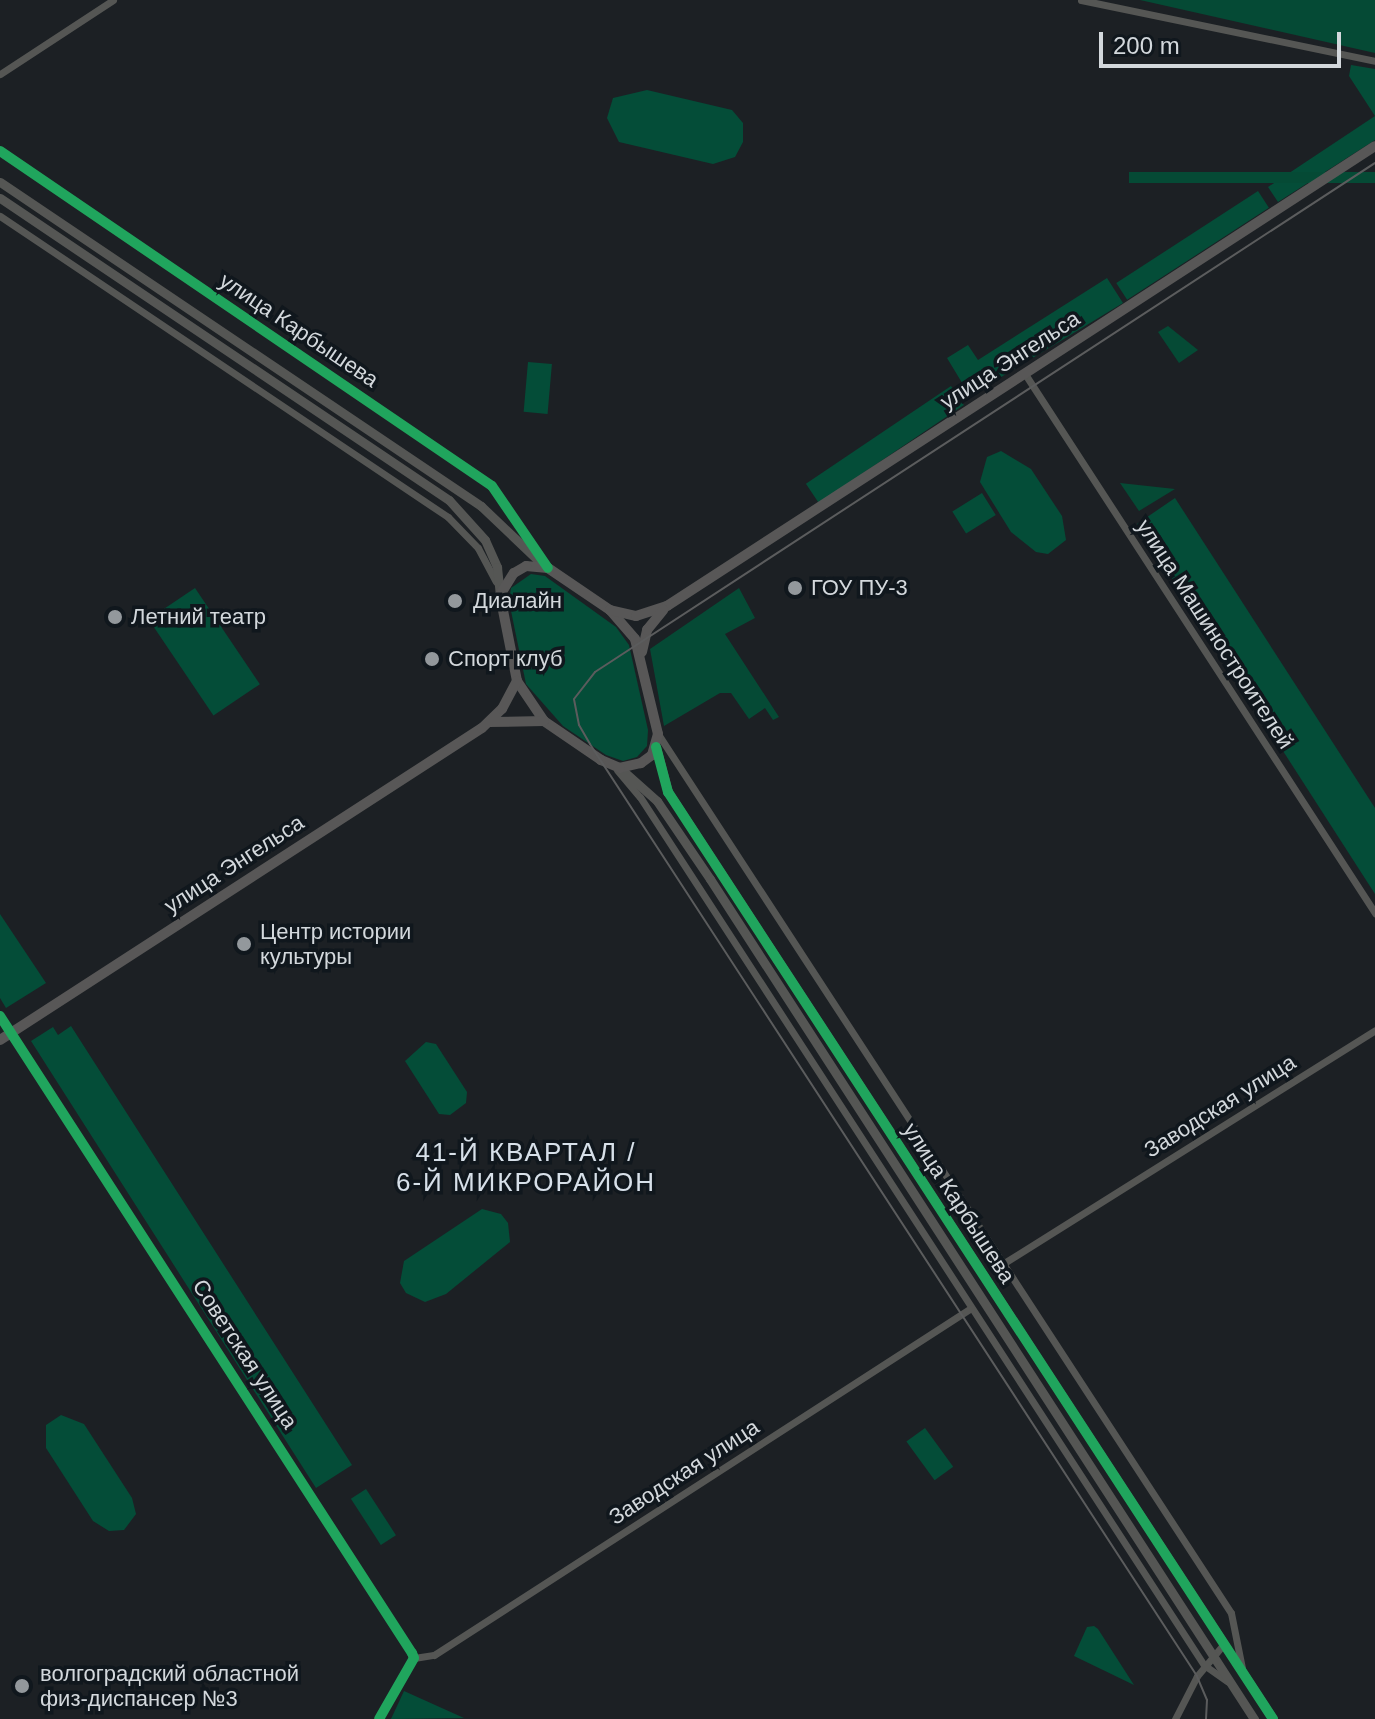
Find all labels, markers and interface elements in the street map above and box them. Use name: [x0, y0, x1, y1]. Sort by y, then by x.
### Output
scale bar: [1103, 16, 1345, 66]
text: 200 m: [1113, 32, 1180, 59]
street label: улица Карбышева: [215, 267, 383, 393]
street label: улица Энгельса: [935, 305, 1085, 415]
street label: улица Машиностроителей: [1131, 514, 1299, 754]
place label: ГОУ ПУ-3: [811, 575, 908, 601]
marker: ГОУ ПУ-3: [786, 579, 804, 597]
place label: Диалайн: [473, 588, 562, 614]
marker: Диалайн: [444, 590, 466, 612]
place label: Летний театр: [131, 604, 266, 630]
marker: Летний театр: [106, 608, 124, 626]
place label: Спорт клуб: [448, 646, 563, 672]
marker: Спорт клуб: [423, 650, 441, 668]
street label: улица Энгельса: [159, 809, 309, 919]
place label: Центр истории культуры: [260, 918, 411, 970]
marker: Центр истории культуры: [235, 935, 253, 953]
street label: Заводская улица: [1139, 1049, 1301, 1163]
street label: улица Карбышева: [897, 1118, 1021, 1288]
district label: 41-Й КВАРТАЛ / 6-Й МИКРОРАЙОН: [396, 1137, 656, 1198]
street label: Советская улица: [187, 1274, 303, 1434]
street label: Заводская улица: [604, 1414, 764, 1530]
place label: волгоградский областной физ-диспансер №3: [40, 1660, 299, 1712]
marker: волгоградский областной физ-диспансер №3: [11, 1675, 33, 1697]

